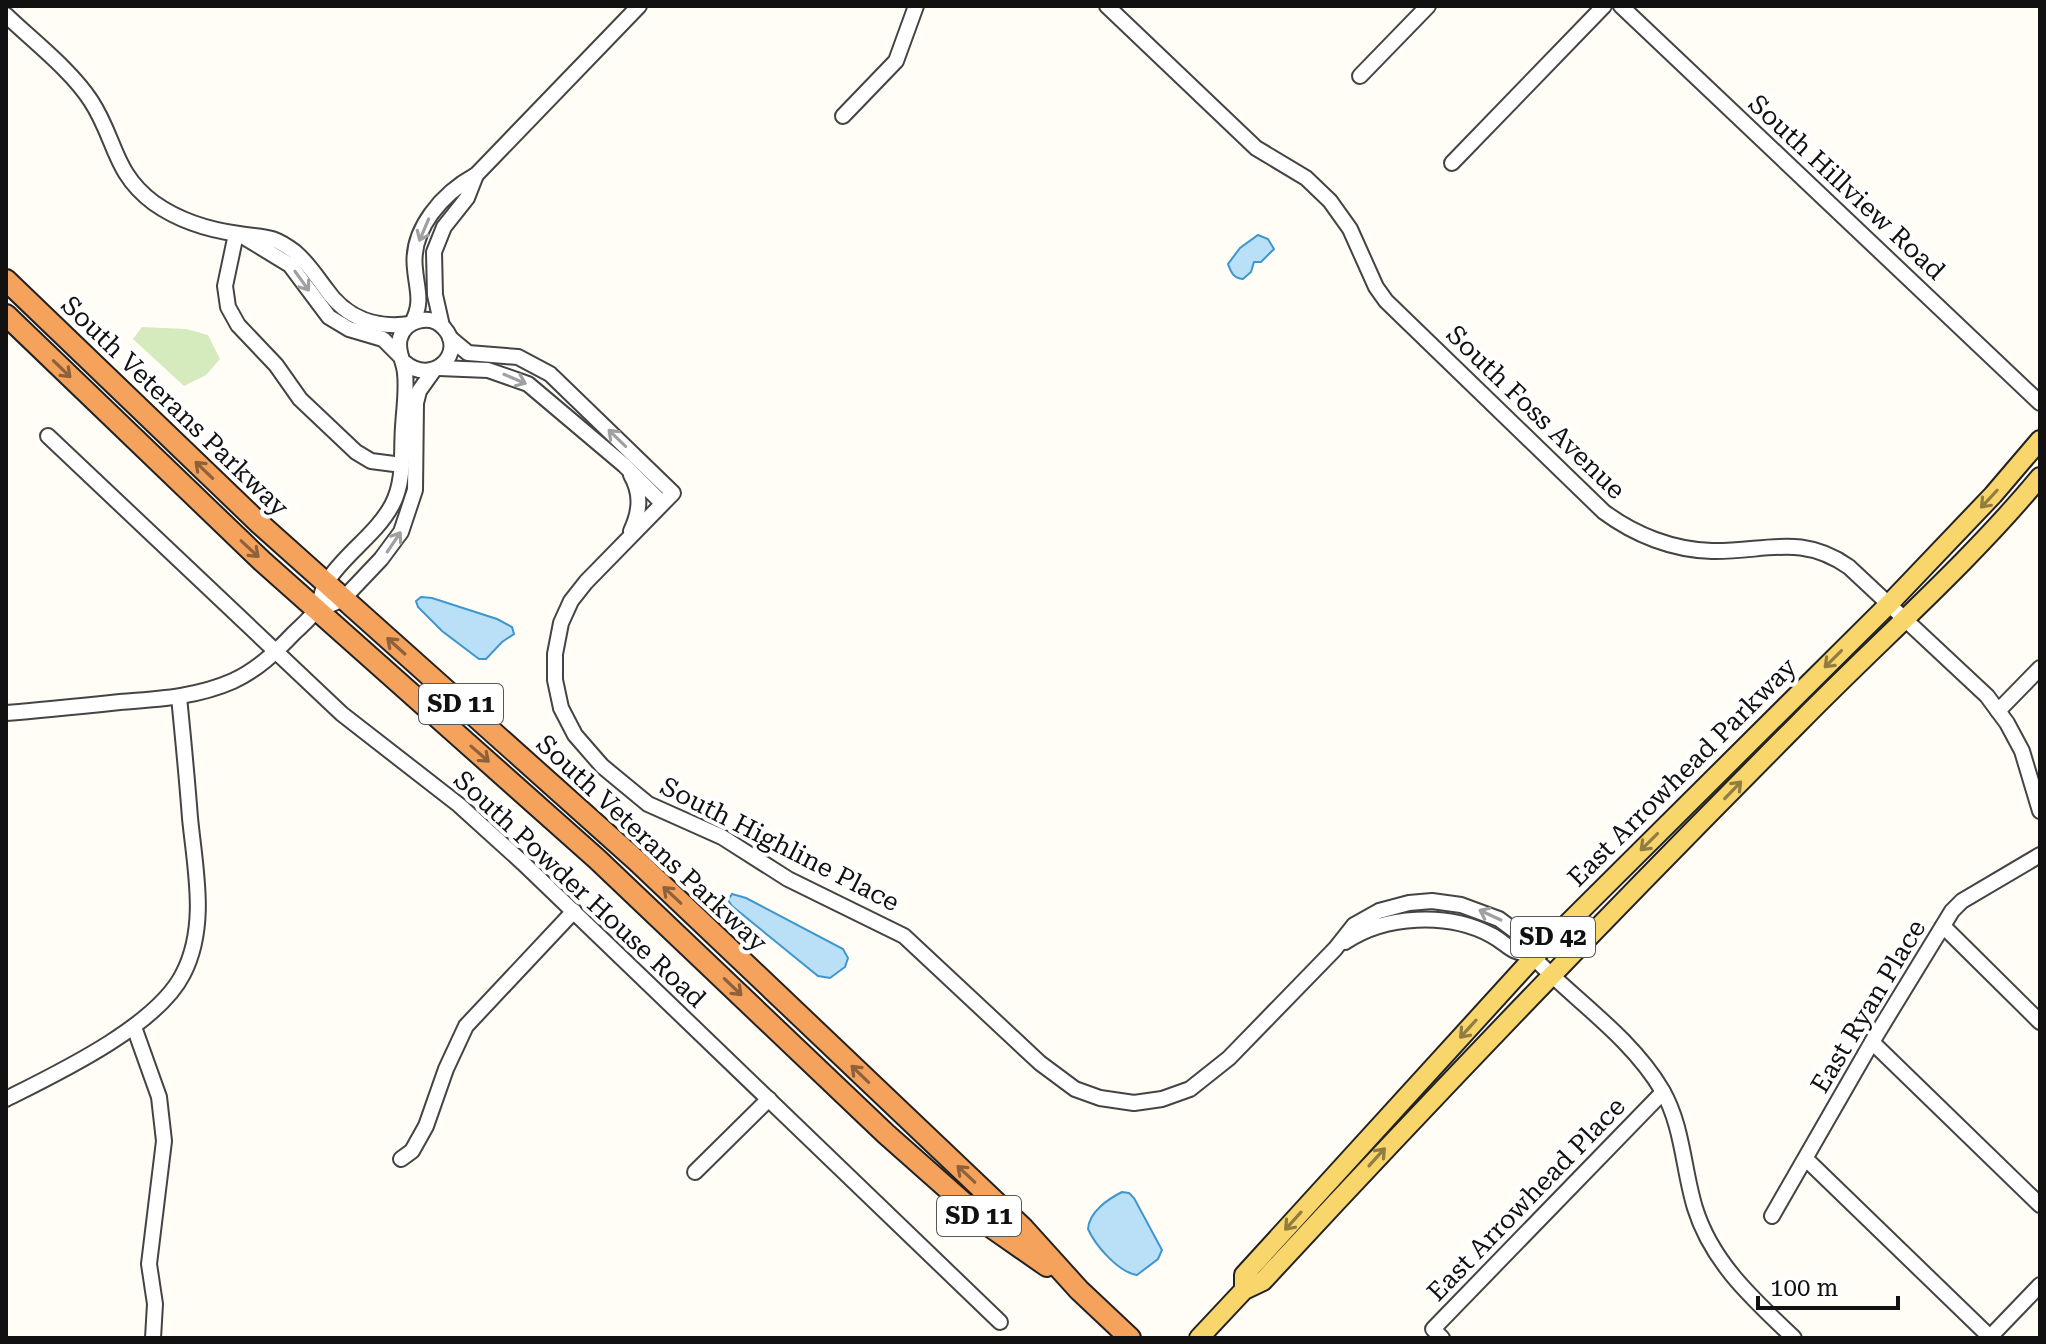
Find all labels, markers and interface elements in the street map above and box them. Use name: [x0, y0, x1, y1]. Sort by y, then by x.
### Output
street label: South Hillview Road: [1743, 88, 1952, 286]
one-way arrow: [415, 217, 430, 242]
one-way arrow: [294, 269, 310, 291]
street label: South Veterans Parkway: [55, 290, 295, 523]
street label: South Foss Avenue: [1440, 319, 1632, 505]
one-way arrow: [52, 360, 72, 379]
one-way arrow: [503, 372, 527, 387]
one-way arrow: [608, 429, 627, 448]
one-way arrow: [194, 461, 214, 480]
one-way arrow: [1980, 488, 1998, 508]
one-way arrow: [386, 531, 402, 554]
one-way arrow: [240, 540, 260, 559]
one-way arrow: [386, 638, 406, 656]
one-way arrow: [1823, 649, 1843, 668]
street label: East Arrowhead Parkway: [1562, 651, 1803, 892]
road number: SD 11: [419, 684, 503, 724]
street label: South Veterans Parkway: [531, 728, 774, 958]
one-way arrow: [469, 745, 489, 763]
street label: South Powder House Road: [448, 764, 712, 1014]
street label: South Highline Place: [656, 771, 904, 917]
one-way arrow: [1723, 781, 1742, 800]
one-way arrow: [1640, 832, 1659, 851]
one-way arrow: [663, 886, 682, 905]
one-way arrow: [1478, 907, 1502, 922]
street label: East Ryan Place: [1805, 914, 1931, 1098]
road number: SD 42: [1511, 917, 1595, 957]
one-way arrow: [723, 978, 743, 997]
one-way arrow: [1460, 1018, 1478, 1038]
one-way arrow: [850, 1065, 870, 1084]
street label: East Arrowhead Place: [1421, 1091, 1631, 1307]
one-way arrow: [1368, 1147, 1386, 1167]
one-way arrow: [957, 1165, 976, 1184]
road number: SD 11: [937, 1196, 1021, 1236]
one-way arrow: [1285, 1211, 1303, 1231]
scale bar: [1758, 1260, 1898, 1310]
text: 100 m: [1770, 1274, 1838, 1302]

